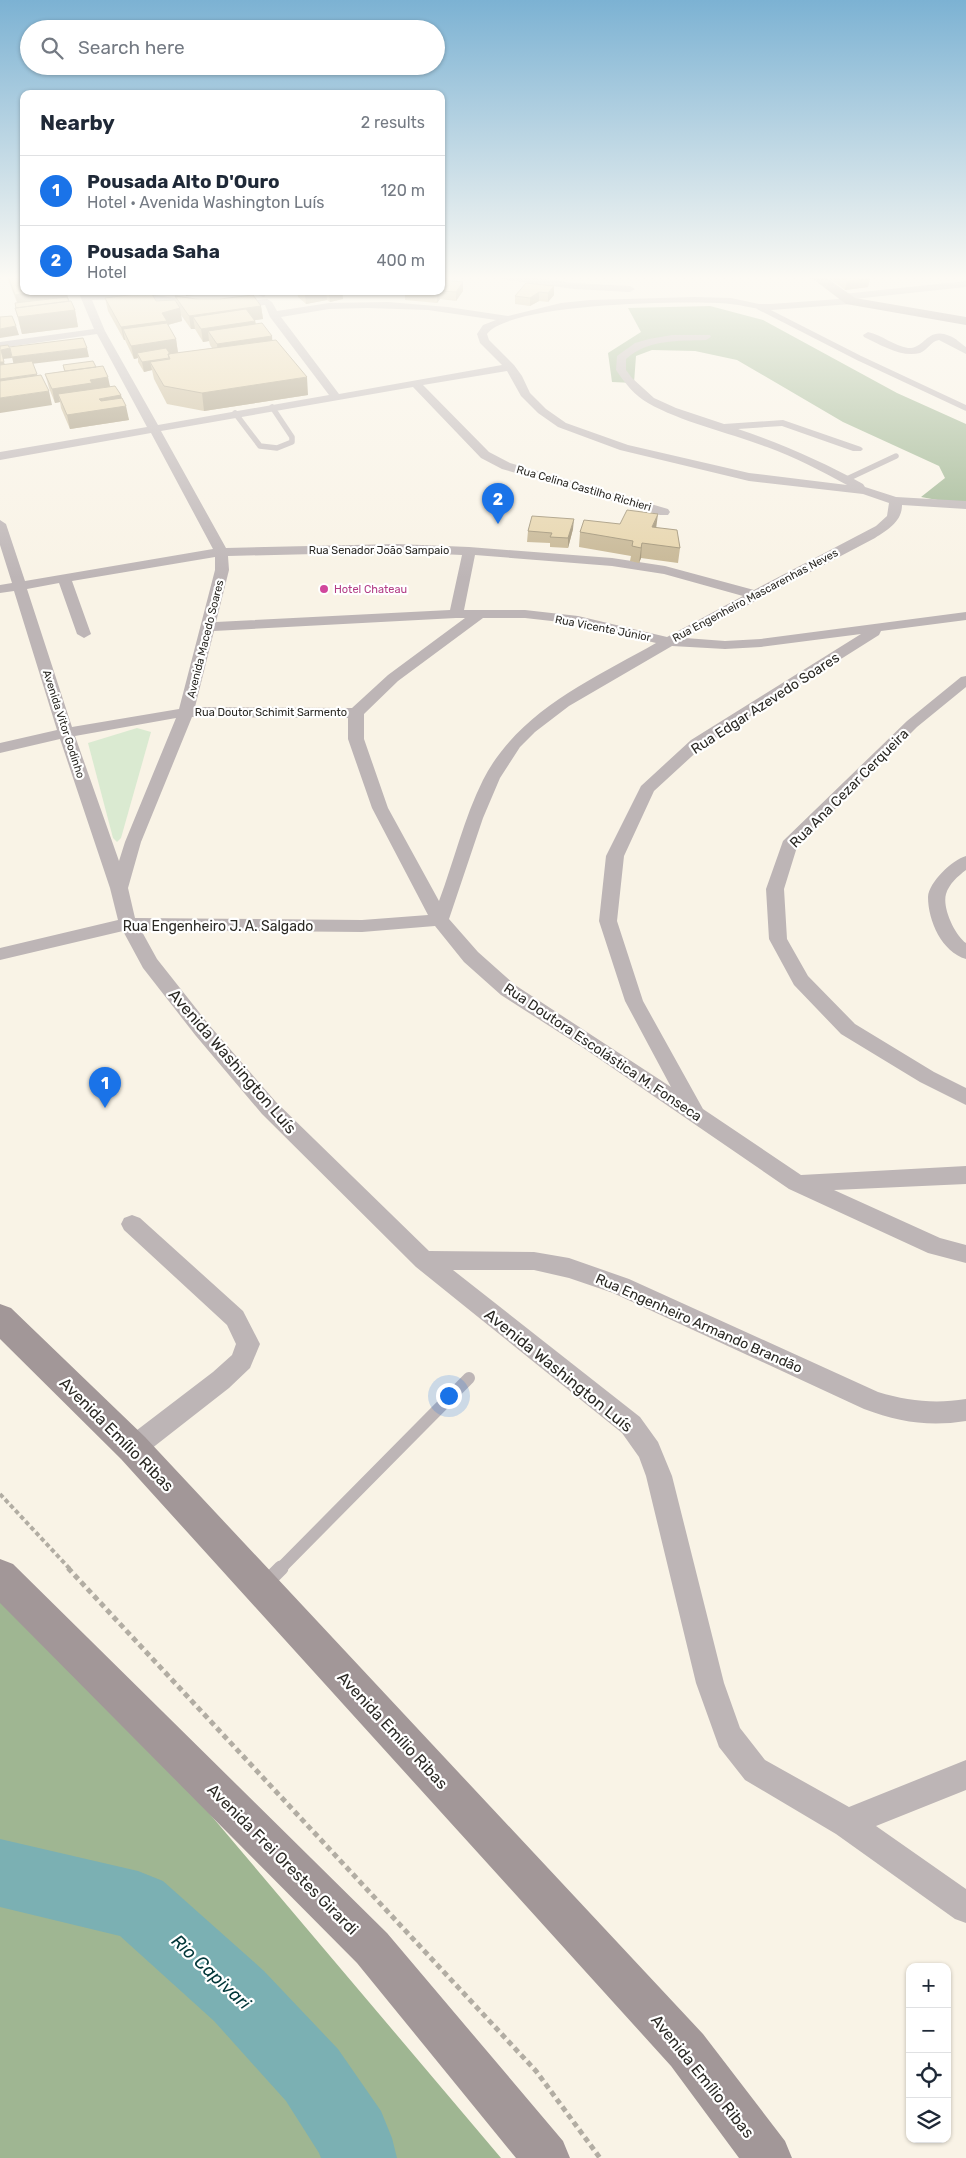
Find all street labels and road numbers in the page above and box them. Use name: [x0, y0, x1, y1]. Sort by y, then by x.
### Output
street label: Rua Celina Castilho Richieri: [515, 463, 653, 514]
street label: Rua Senador João Sampaio: [309, 544, 449, 557]
street label: Rua Engenheiro Mascarenhas Neves: [670, 546, 841, 645]
street label: Avenida Macedo Soares: [184, 578, 227, 700]
street label: Rua Vicente Júnior: [554, 613, 653, 644]
street label: Rua Edgar Azevedo Soares: [688, 649, 843, 758]
street label: Avenida Vitor Godinho: [40, 668, 87, 780]
street label: Rua Doutor Schimit Sarmento: [195, 706, 347, 719]
street label: Rua Ana Cezar Cerqueira: [786, 725, 912, 851]
street label: Rua Engenheiro J. A. Salgado: [123, 918, 313, 935]
street label: Rua Doutora Escolástica M. Fonseca: [501, 980, 705, 1125]
street label: Avenida Washington Luís: [165, 985, 301, 1137]
street label: Rua Engenheiro Armando Brandão: [593, 1270, 805, 1377]
street label: Avenida Washington Luís: [481, 1305, 637, 1436]
street label: Avenida Emílio Ribas: [56, 1373, 178, 1495]
street label: Avenida Emílio Ribas: [333, 1668, 452, 1793]
street label: Avenida Frei Orestes Girardi: [203, 1780, 362, 1939]
street label: Avenida Emílio Ribas: [647, 2011, 758, 2142]

